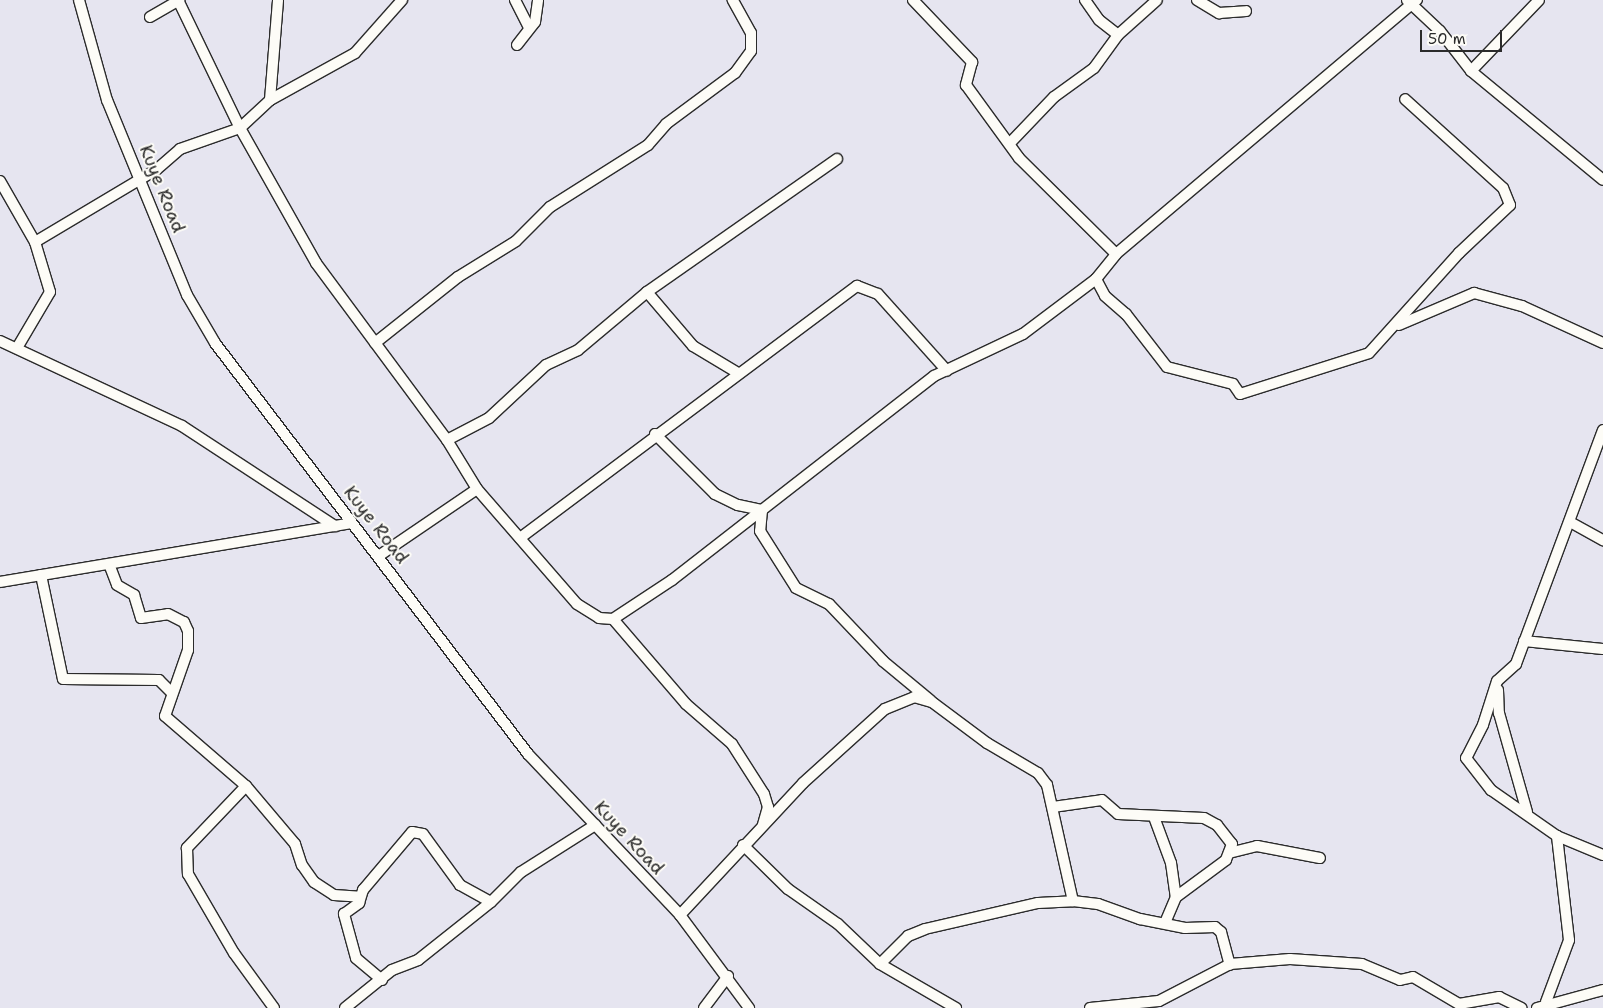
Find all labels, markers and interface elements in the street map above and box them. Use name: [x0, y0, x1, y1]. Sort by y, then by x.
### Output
scale bar: [1423, 20, 1506, 52]
text: 50 m: [1428, 29, 1466, 49]
street label: Kuye Road: [135, 142, 189, 236]
street label: Kuye Road: [339, 482, 413, 568]
street label: Kuye Road: [589, 797, 669, 879]

